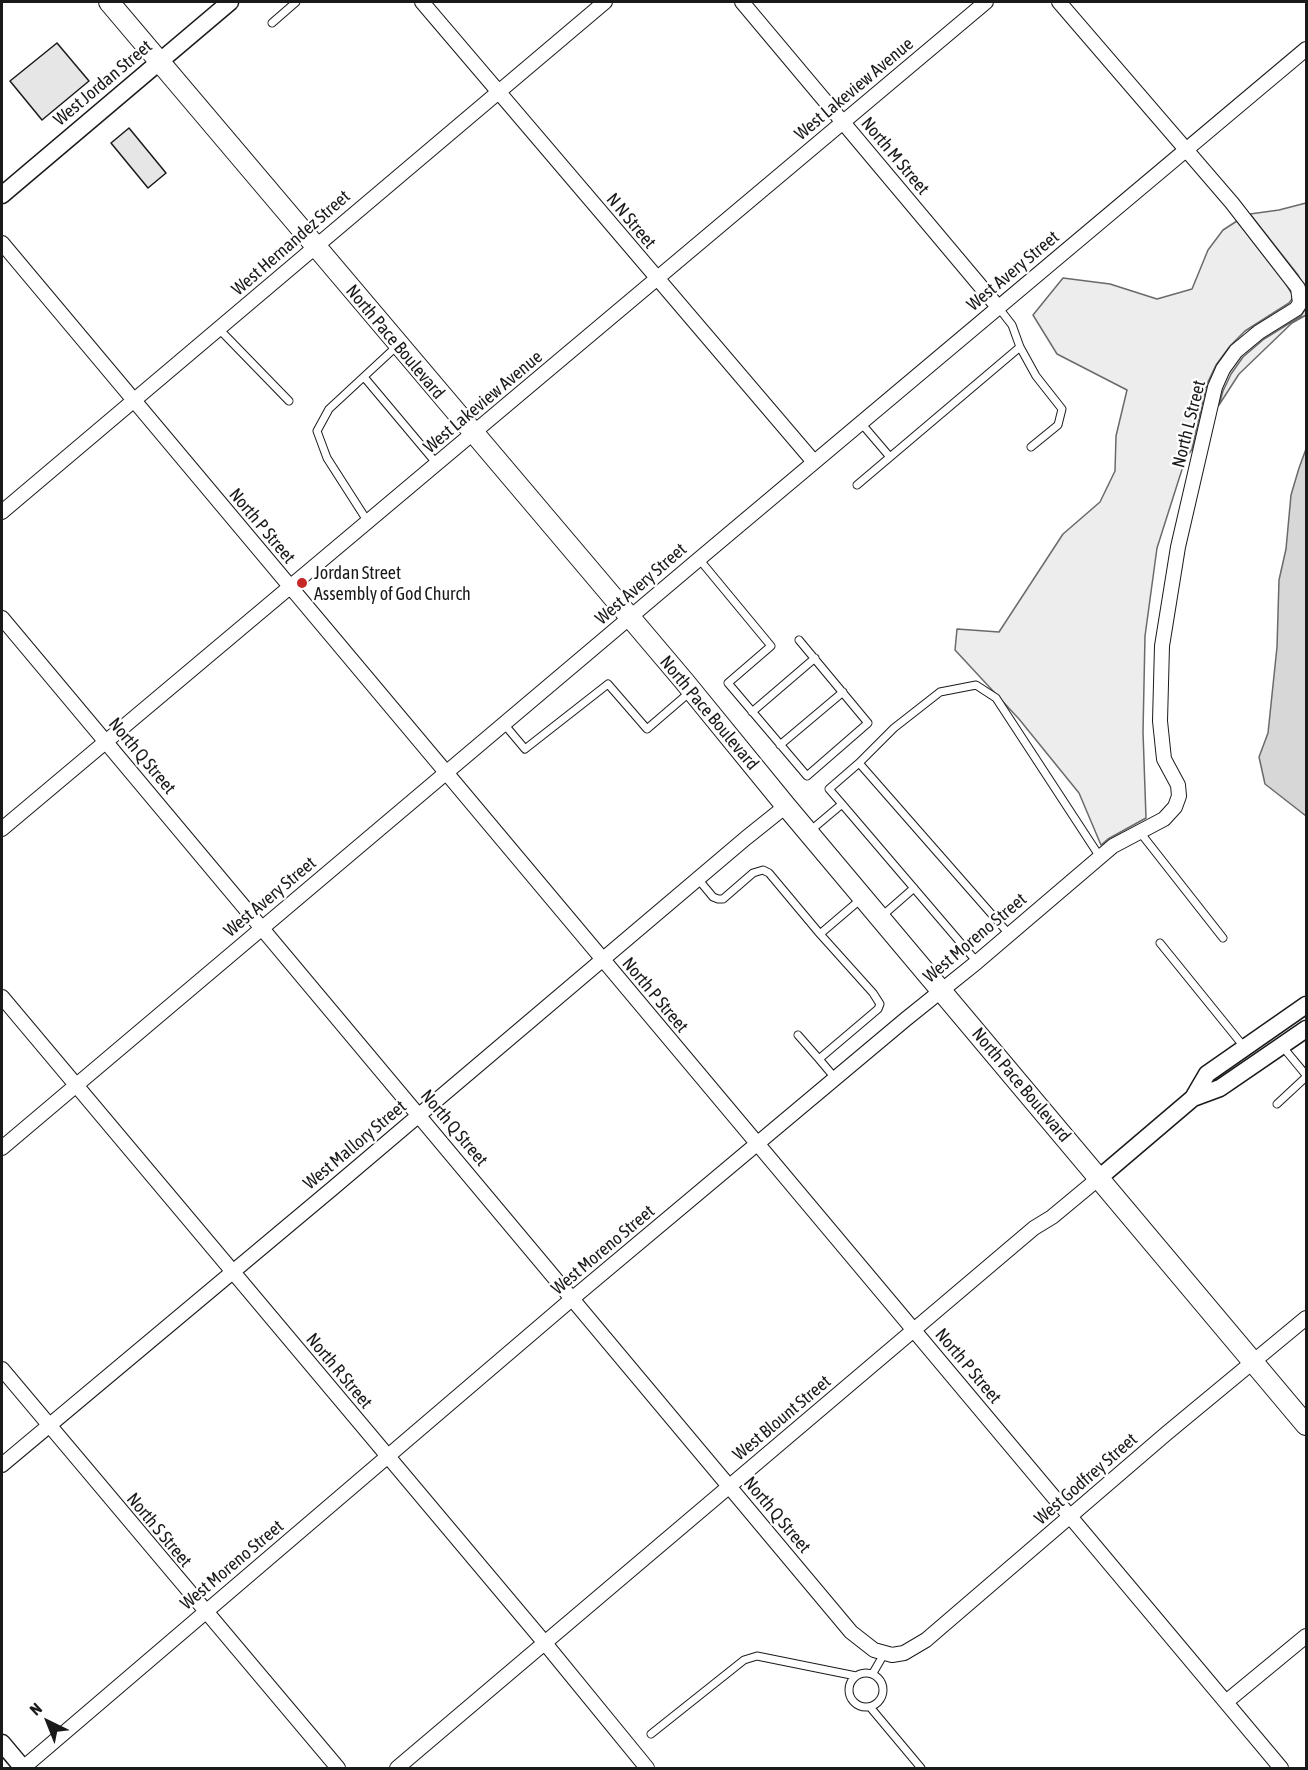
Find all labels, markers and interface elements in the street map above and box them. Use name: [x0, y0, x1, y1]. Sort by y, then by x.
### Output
street label: West Lakeview Avenue: [790, 33, 918, 145]
street label: West Jordan Street: [49, 36, 157, 130]
street label: North M Street: [856, 113, 934, 199]
street label: West Hernandez Street: [227, 186, 355, 300]
street label: N N Street: [602, 189, 660, 253]
street label: West Avery Street: [963, 226, 1063, 316]
street label: North Pace Boulevard: [341, 281, 449, 403]
street label: West Lakeview Avenue: [419, 346, 547, 458]
street label: North L Street: [1168, 378, 1210, 470]
street label: North P Street: [224, 484, 300, 568]
street label: West Avery Street: [591, 539, 691, 629]
place label: Jordan Street Assembly of God Church: [314, 562, 471, 604]
marker: Jordan Street Assembly of God Church: [295, 576, 309, 590]
street label: North Pace Boulevard: [655, 652, 763, 774]
street label: North Q Street: [104, 713, 180, 799]
street label: West Avery Street: [220, 852, 320, 942]
street label: West Moreno Street: [919, 889, 1031, 987]
street label: North P Street: [617, 953, 693, 1037]
street label: North Pace Boulevard: [967, 1024, 1075, 1146]
street label: North Q Street: [416, 1085, 492, 1171]
street label: West Mallory Street: [299, 1096, 411, 1194]
street label: West Moreno Street: [547, 1201, 659, 1299]
street label: North P Street: [930, 1324, 1006, 1408]
street label: North R Street: [301, 1329, 377, 1413]
street label: West Blount Street: [729, 1371, 835, 1465]
street label: West Godfrey Street: [1030, 1429, 1142, 1529]
street label: North Q Street: [739, 1472, 815, 1558]
street label: North S Street: [122, 1489, 196, 1571]
street label: West Moreno Street: [176, 1516, 288, 1614]
north arrow: [18, 1692, 78, 1752]
text: N: [26, 1699, 45, 1719]

